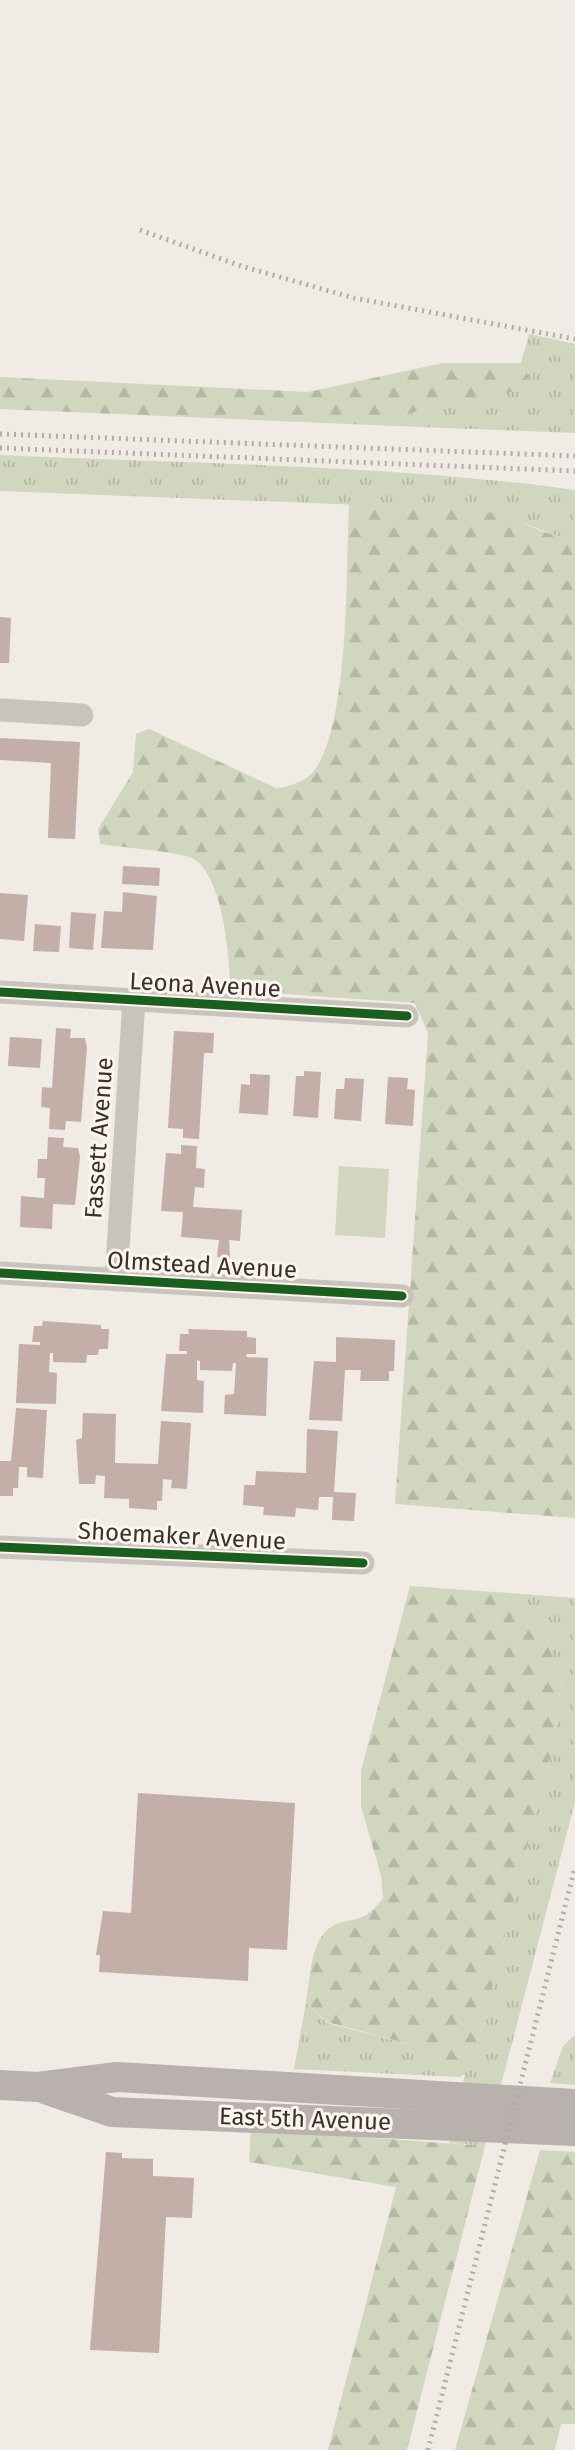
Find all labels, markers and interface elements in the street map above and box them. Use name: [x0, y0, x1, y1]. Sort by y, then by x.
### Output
street label: Leona Avenue: [129, 967, 281, 1003]
street label: Fassett Avenue: [79, 1056, 119, 1220]
street label: Olmstead Avenue: [106, 1246, 298, 1284]
street label: Shoemaker Avenue: [77, 1517, 287, 1555]
street label: East 5th Avenue: [218, 2102, 392, 2136]

